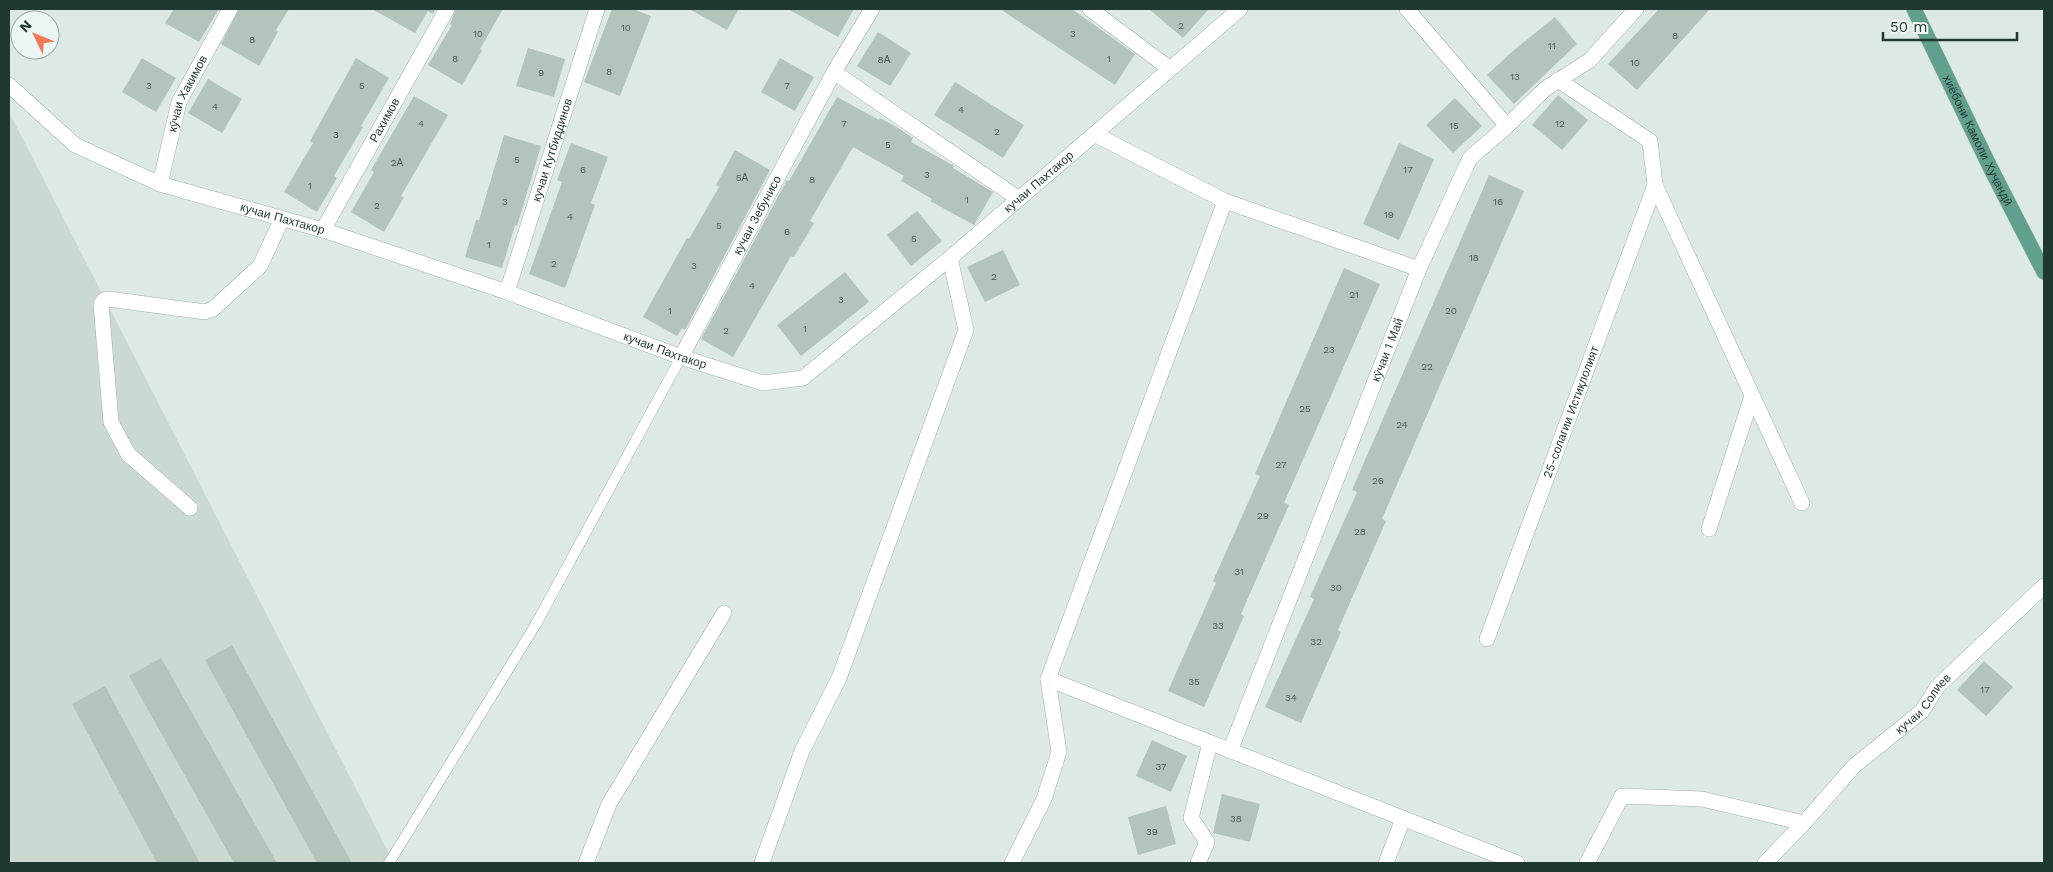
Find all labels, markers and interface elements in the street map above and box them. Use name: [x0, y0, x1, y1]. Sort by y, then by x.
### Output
north arrow: [10, 10, 60, 60]
scale bar: [1883, 10, 2017, 42]
text: N: [16, 17, 35, 35]
text: 50 m: [1890, 18, 1927, 36]
house number: 2: [1178, 20, 1184, 31]
house number: 10: [621, 22, 631, 33]
house number: 10: [473, 28, 483, 39]
house number: 3: [1070, 28, 1076, 39]
house number: 8: [1672, 30, 1678, 41]
house number: 8: [249, 34, 255, 45]
house number: 11: [1548, 40, 1556, 51]
street label: кӯчаи Хакимов: [165, 53, 210, 133]
house number: 8: [452, 53, 458, 64]
house number: 1: [1107, 53, 1111, 64]
house number: 8А: [878, 54, 891, 65]
house number: 10: [1630, 57, 1640, 68]
house number: 8: [606, 66, 612, 77]
house number: 9: [538, 67, 544, 78]
house number: 13: [1510, 71, 1520, 82]
street label: хиёбони Камоли Хуҷандӣ: [1940, 73, 2016, 208]
house number: 3: [146, 80, 152, 91]
house number: 5: [359, 80, 365, 91]
house number: 7: [784, 80, 790, 91]
street label: Рахимов: [367, 96, 403, 145]
street label: кучаи Кутбиддинов: [529, 97, 575, 203]
house number: 4: [212, 101, 218, 112]
house number: 4: [958, 104, 964, 115]
house number: 4: [418, 118, 424, 129]
house number: 7: [841, 118, 847, 129]
house number: 12: [1555, 118, 1565, 129]
house number: 15: [1449, 120, 1459, 131]
house number: 2: [994, 126, 1000, 137]
house number: 3: [333, 129, 339, 140]
house number: 5: [885, 139, 891, 150]
street label: кучаи Пахтакор: [1001, 148, 1077, 216]
house number: 5: [514, 154, 520, 165]
house number: 2А: [391, 157, 404, 168]
house number: 6: [580, 164, 586, 175]
house number: 17: [1403, 164, 1413, 175]
house number: 3: [924, 169, 930, 180]
house number: 5А: [736, 172, 749, 183]
street label: кучаи Зебунисо: [730, 173, 784, 257]
house number: 8: [809, 174, 815, 185]
house number: 1: [308, 180, 312, 191]
house number: 1: [965, 194, 969, 205]
house number: 3: [502, 196, 508, 207]
house number: 16: [1493, 196, 1503, 207]
street label: кучаи Пахтакор: [239, 200, 327, 237]
house number: 2: [374, 200, 380, 211]
house number: 19: [1384, 209, 1394, 220]
house number: 4: [567, 211, 573, 222]
house number: 5: [716, 220, 722, 231]
house number: 6: [784, 226, 790, 237]
house number: 5: [911, 233, 917, 244]
house number: 1: [487, 239, 491, 250]
house number: 18: [1469, 252, 1479, 263]
house number: 2: [551, 258, 557, 269]
house number: 3: [691, 260, 697, 271]
house number: 2: [991, 271, 997, 282]
house number: 4: [749, 280, 755, 291]
house number: 21: [1349, 289, 1359, 300]
house number: 3: [838, 294, 844, 305]
house number: 1: [668, 305, 672, 316]
house number: 20: [1445, 305, 1457, 316]
street label: кӯчаи 1 Май: [1369, 316, 1406, 384]
house number: 1: [803, 323, 807, 334]
house number: 2: [723, 325, 729, 336]
street label: кучаи Пахтакор: [622, 329, 709, 372]
house number: 23: [1323, 344, 1335, 355]
street label: 25-солагии Истиқлолият: [1540, 344, 1602, 480]
house number: 22: [1421, 361, 1433, 372]
house number: 25: [1299, 403, 1311, 414]
house number: 24: [1396, 419, 1408, 430]
house number: 27: [1275, 459, 1287, 470]
house number: 26: [1372, 475, 1384, 486]
house number: 29: [1257, 510, 1269, 521]
house number: 28: [1354, 526, 1366, 537]
house number: 31: [1234, 566, 1244, 577]
house number: 30: [1330, 582, 1342, 593]
house number: 33: [1212, 620, 1224, 631]
house number: 32: [1310, 636, 1322, 647]
street label: кучаи Солиев: [1893, 671, 1954, 737]
house number: 35: [1188, 676, 1200, 687]
house number: 17: [1980, 684, 1990, 695]
house number: 34: [1285, 692, 1297, 703]
house number: 37: [1155, 761, 1167, 772]
house number: 38: [1230, 813, 1242, 824]
house number: 39: [1146, 826, 1158, 837]

